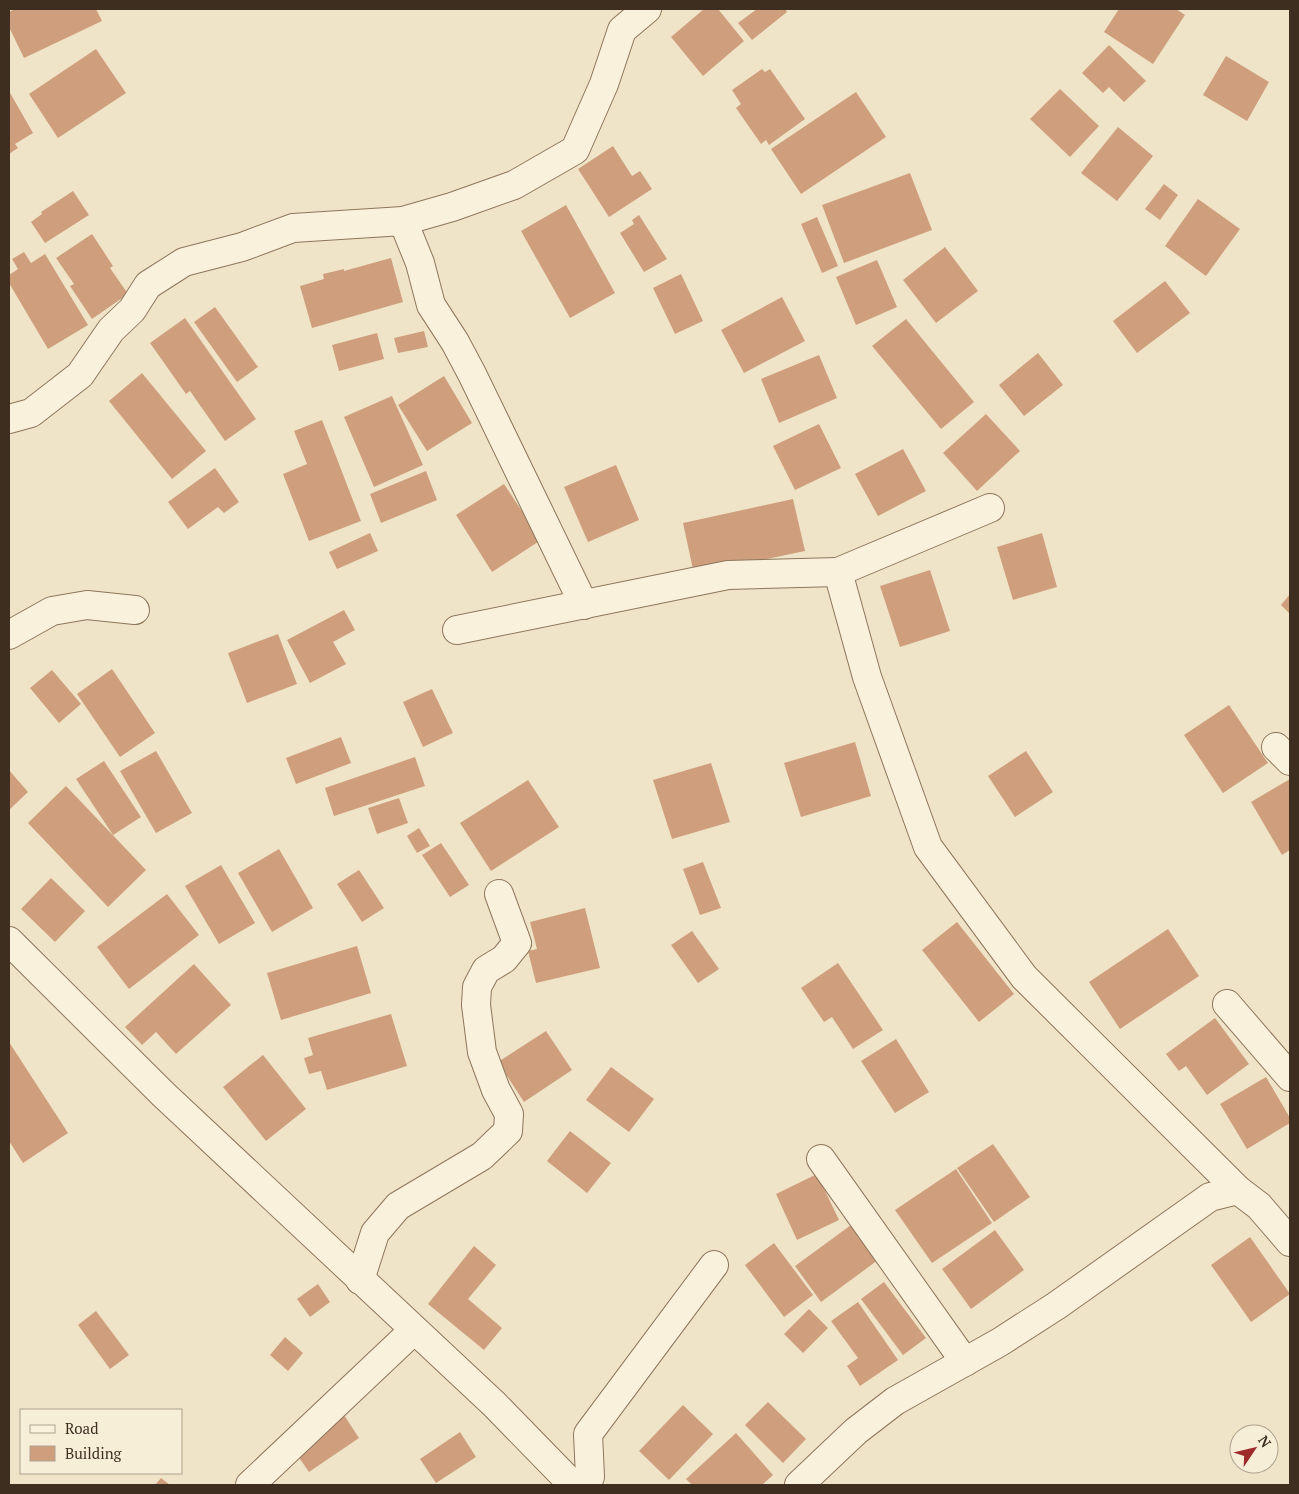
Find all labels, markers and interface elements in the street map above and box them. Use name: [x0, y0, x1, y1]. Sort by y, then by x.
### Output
legend: [20, 1409, 182, 1474]
text: Road: [65, 1418, 98, 1438]
north arrow: [1229, 1424, 1279, 1474]
text: N: [1254, 1431, 1276, 1451]
text: Building: [65, 1443, 123, 1463]

